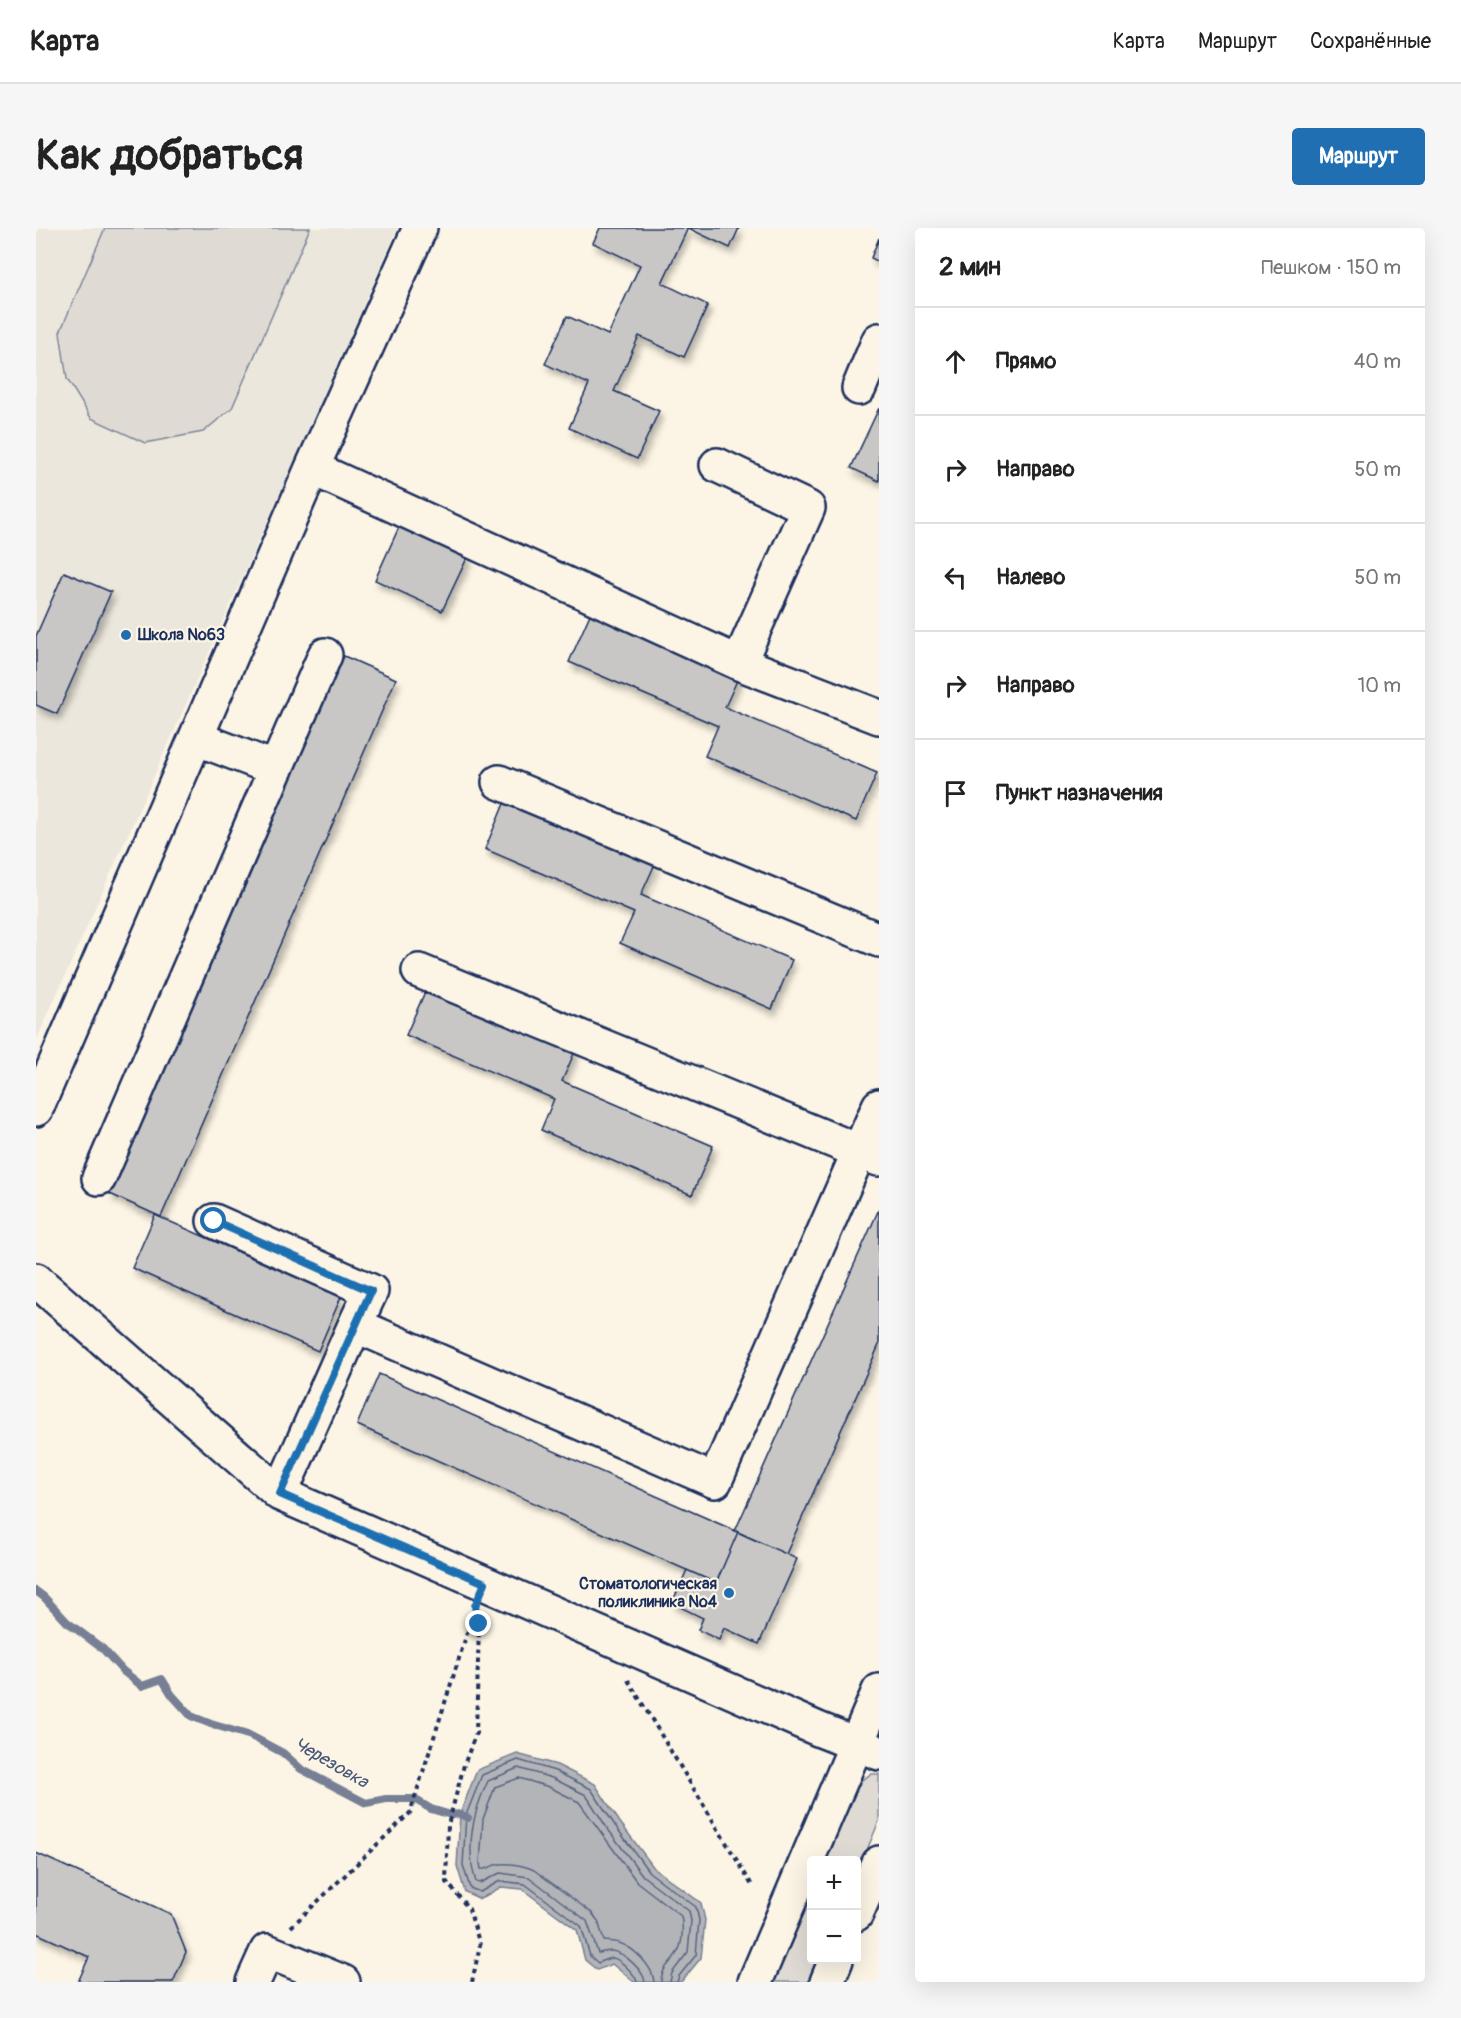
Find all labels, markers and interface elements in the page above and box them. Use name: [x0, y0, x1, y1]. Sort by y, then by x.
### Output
text: Карта: [30, 24, 99, 59]
text: Карта: [1113, 28, 1165, 55]
text: Маршрут: [1198, 28, 1277, 55]
text: Сохранённые: [1310, 28, 1431, 55]
button: Маршрут: [1292, 128, 1425, 185]
text: Как добраться: [36, 130, 303, 182]
text: 2 мин: [939, 251, 1001, 283]
text: Пешком · 150 m: [1261, 255, 1401, 280]
icon: ahead: [939, 345, 972, 378]
text: Прямо: [996, 347, 1056, 375]
text: 40 m: [1354, 349, 1401, 374]
icon: right: [939, 453, 972, 486]
text: Направо: [996, 455, 1075, 483]
text: 50 m: [1354, 457, 1401, 482]
icon: left: [939, 561, 972, 594]
text: Налево: [996, 563, 1065, 591]
text: 50 m: [1354, 565, 1401, 590]
place label: Школа №63: [137, 625, 225, 645]
marker: Школа №63: [119, 628, 133, 642]
icon: right: [939, 669, 972, 702]
text: Направо: [996, 671, 1075, 699]
text: 10 m: [1357, 673, 1401, 698]
icon: arrive: [939, 777, 972, 810]
text: Пункт назначения: [996, 779, 1163, 807]
route start: [200, 1207, 226, 1233]
place label: Стоматологическая поликлиника №4: [579, 1574, 718, 1612]
marker: Стоматологическая поликлиника №4: [722, 1586, 736, 1600]
route end: [465, 1610, 491, 1636]
water label: Черезовка: [290, 1733, 374, 1794]
map controls: [807, 1856, 861, 1964]
button: +: [807, 1856, 861, 1910]
button: −: [807, 1910, 861, 1964]

